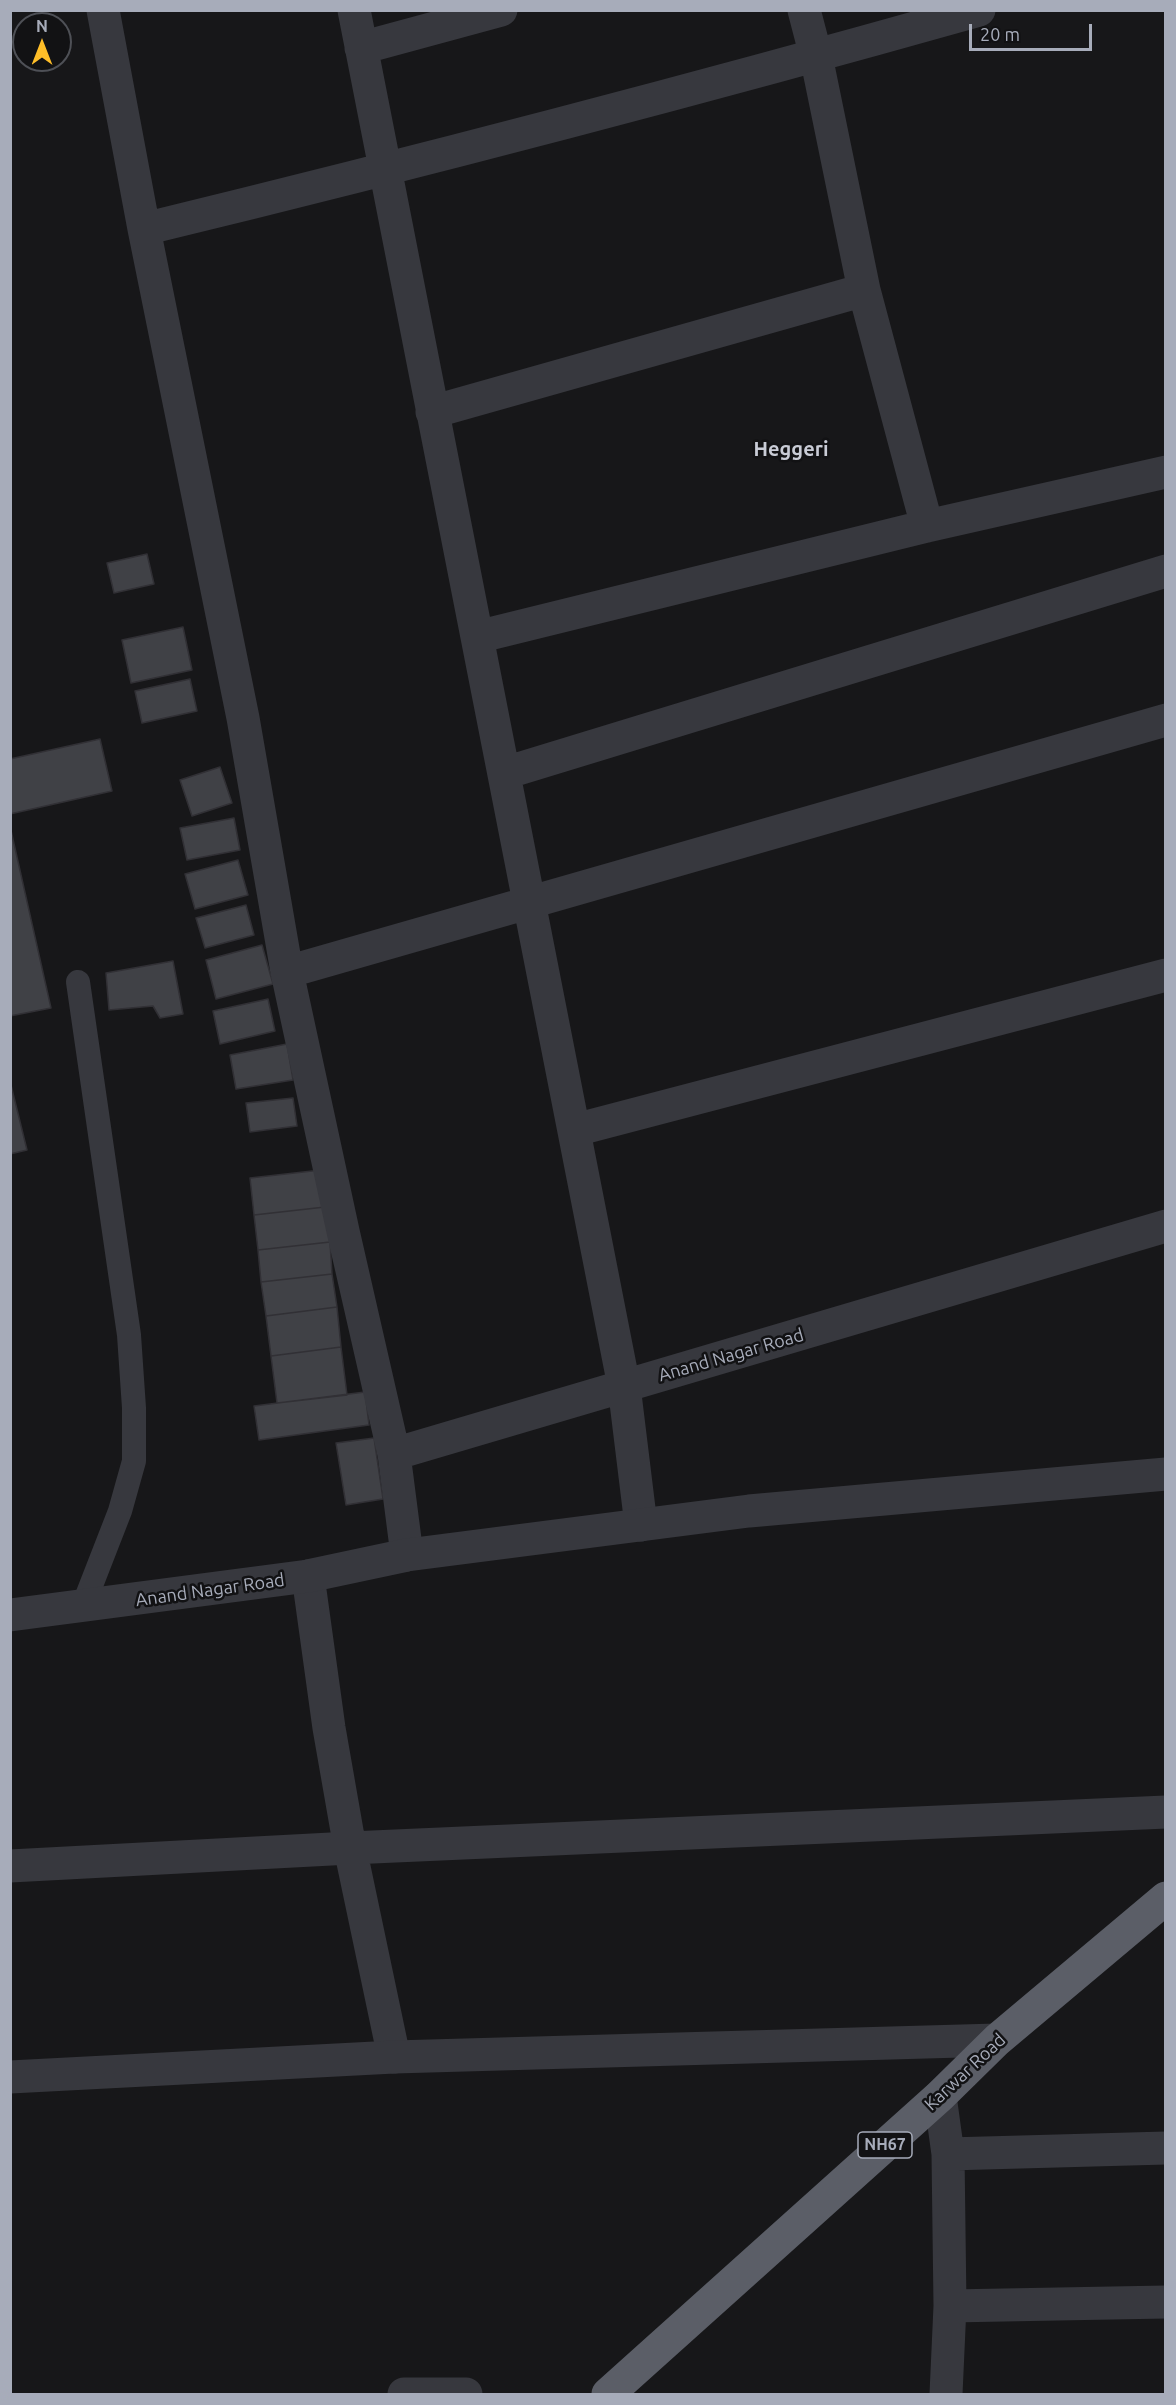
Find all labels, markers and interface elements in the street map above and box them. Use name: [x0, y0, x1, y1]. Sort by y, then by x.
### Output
north arrow: [12, 12, 72, 72]
scale bar: [972, 12, 1095, 50]
text: N: [36, 17, 48, 35]
text: 20 m: [980, 24, 1020, 44]
district label: Heggeri: [754, 437, 828, 461]
street label: Anand Nagar Road: [656, 1324, 806, 1386]
street label: Anand Nagar Road: [134, 1569, 286, 1611]
street label: Karwar Road: [920, 2029, 1010, 2115]
road number: NH67: [858, 2132, 912, 2158]

